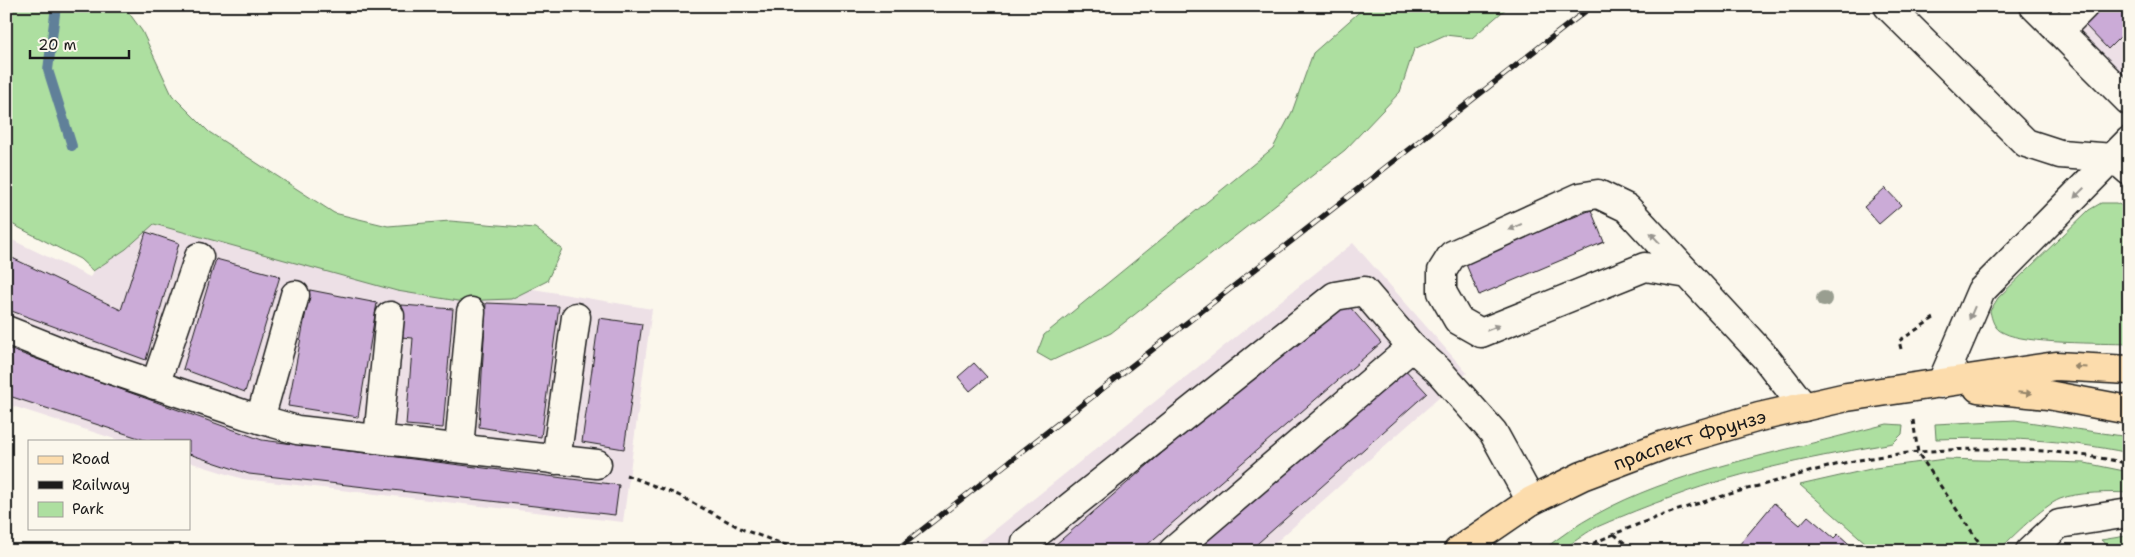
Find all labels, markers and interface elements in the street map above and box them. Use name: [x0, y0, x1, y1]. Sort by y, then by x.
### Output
scale bar: [30, 28, 129, 60]
text: 20 m: [38, 35, 77, 55]
one-way arrow: [2074, 186, 2086, 198]
one-way arrow: [1508, 223, 1522, 231]
one-way arrow: [1649, 232, 1660, 244]
one-way arrow: [1968, 306, 1976, 321]
one-way arrow: [1486, 324, 1501, 332]
one-way arrow: [2072, 363, 2088, 371]
one-way arrow: [2017, 389, 2033, 397]
street label: праспект Фрунзэ: [1610, 404, 1769, 476]
legend: [28, 440, 190, 530]
text: Road: [72, 449, 110, 469]
text: Railway: [72, 475, 130, 495]
text: Park: [72, 499, 104, 519]

